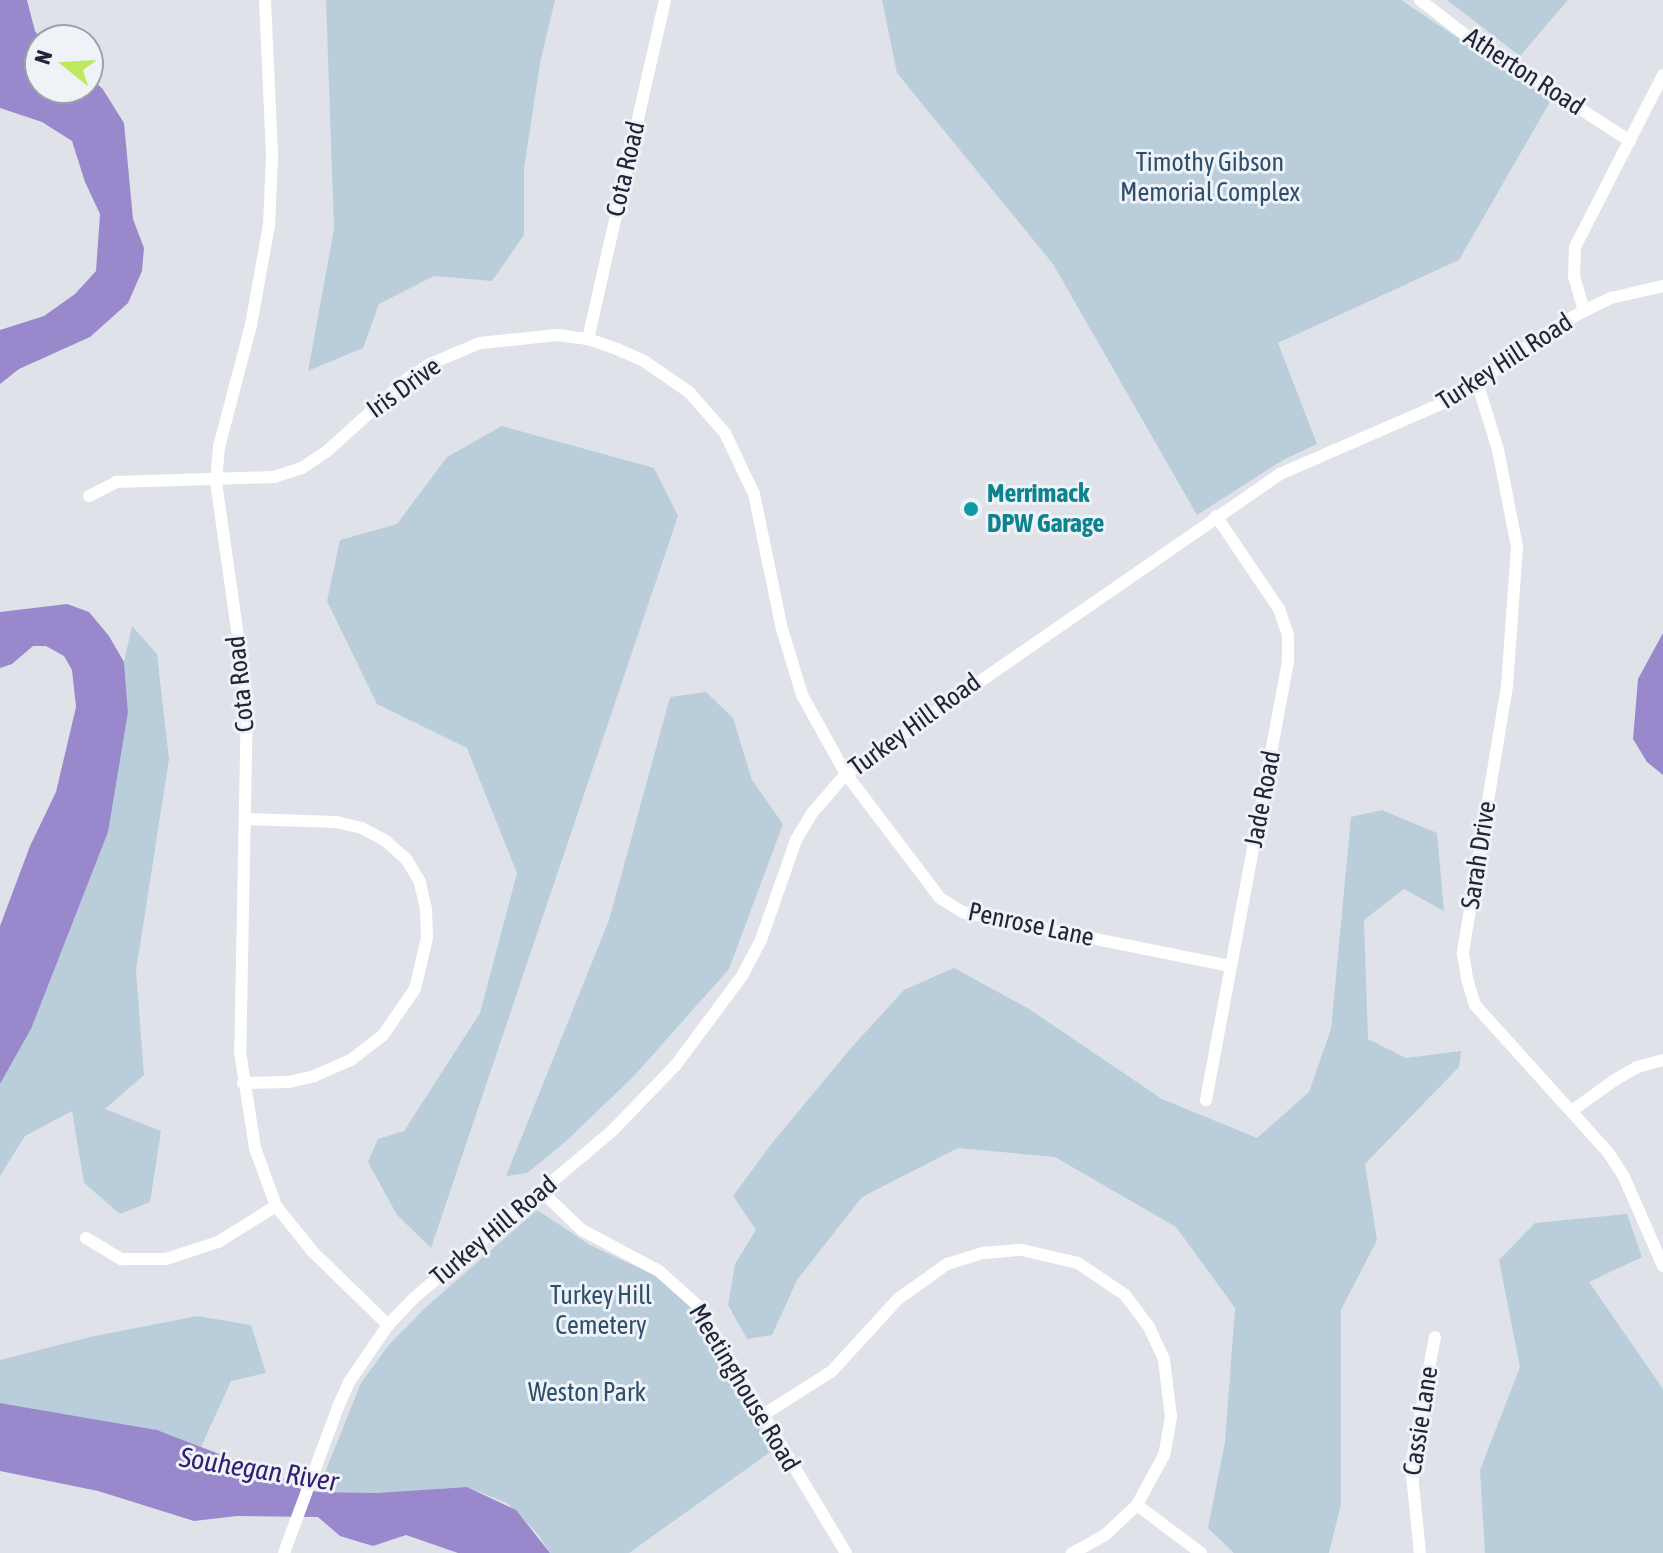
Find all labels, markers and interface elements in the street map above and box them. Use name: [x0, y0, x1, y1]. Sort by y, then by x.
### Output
street label: Atherton Road: [1458, 22, 1590, 122]
north arrow: [24, 24, 104, 104]
text: N: [29, 47, 57, 67]
street label: Cota Road: [600, 118, 652, 220]
park label: Timothy Gibson Memorial Complex: [1120, 147, 1300, 208]
street label: Turkey Hill Road: [1431, 307, 1579, 417]
street label: Iris Drive: [361, 351, 447, 425]
place label: Merrimack DPW Garage: [987, 478, 1104, 540]
marker: Merrimack DPW Garage: [962, 500, 980, 518]
street label: Cota Road: [220, 634, 262, 734]
street label: Turkey Hill Road: [843, 667, 987, 783]
street label: Jade Road: [1238, 748, 1288, 850]
street label: Sarah Drive: [1455, 799, 1503, 911]
street label: Penrose Lane: [965, 896, 1097, 954]
street label: Turkey Hill Road: [425, 1169, 563, 1293]
park label: Turkey Hill Cemetery: [550, 1280, 652, 1342]
street label: Meetinghouse Road: [682, 1299, 806, 1477]
street label: Cassie Lane: [1397, 1364, 1445, 1478]
park label: Weston Park: [528, 1377, 646, 1409]
water label: Souhegan River: [177, 1440, 341, 1498]

